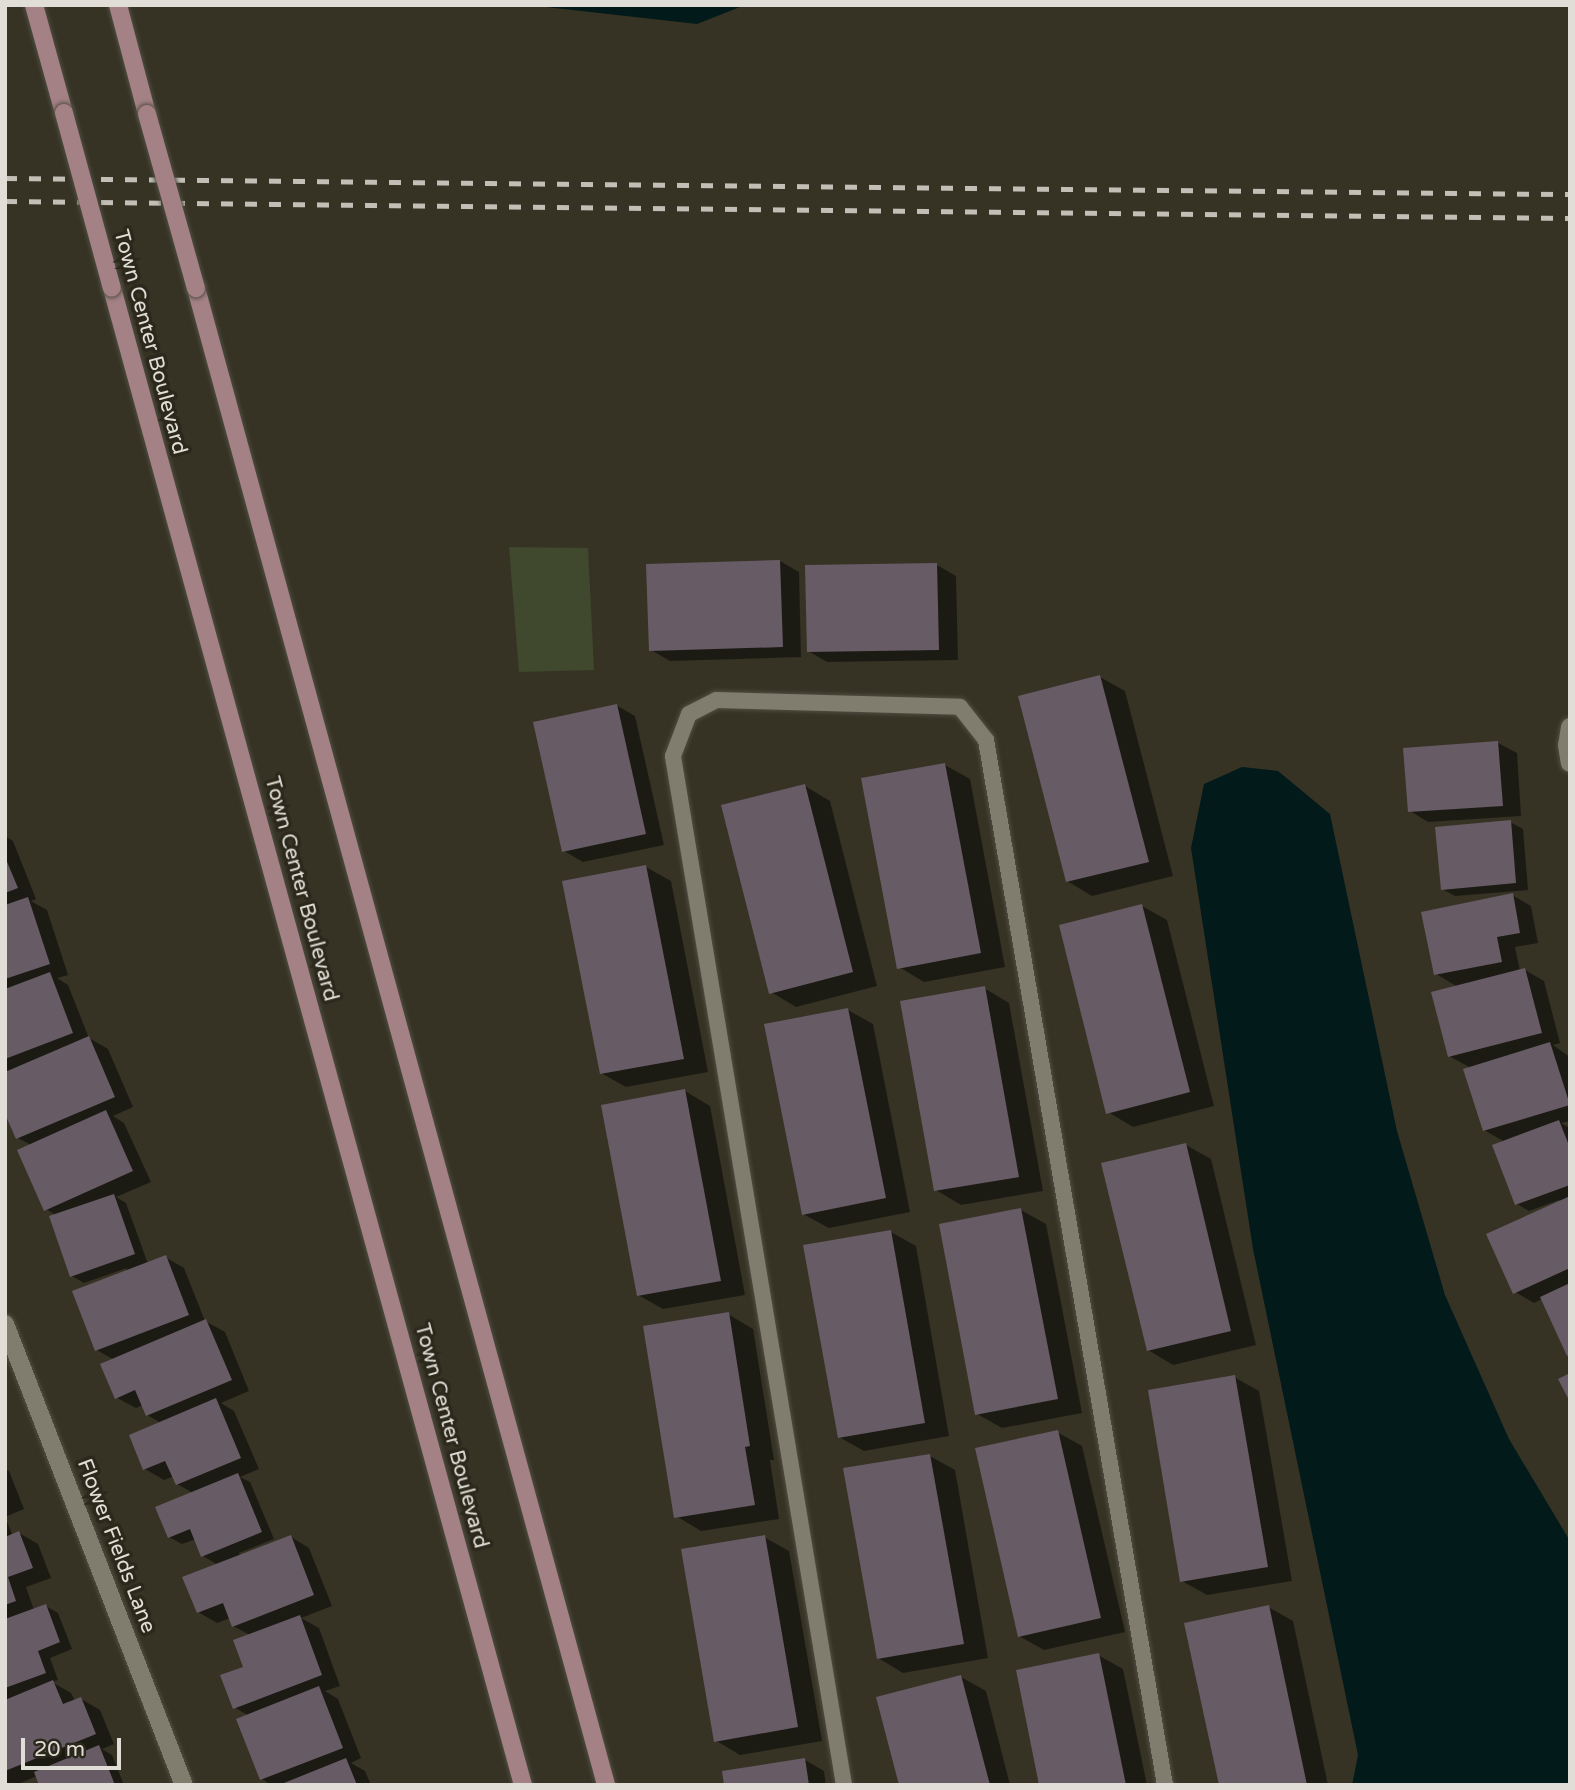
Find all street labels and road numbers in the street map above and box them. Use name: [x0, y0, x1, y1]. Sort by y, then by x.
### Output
street label: Town Center Boulevard: [108, 227, 192, 457]
street label: Town Center Boulevard: [259, 774, 343, 1004]
street label: Town Center Boulevard: [409, 1321, 493, 1551]
street label: Flower Fields Lane: [71, 1455, 161, 1637]

